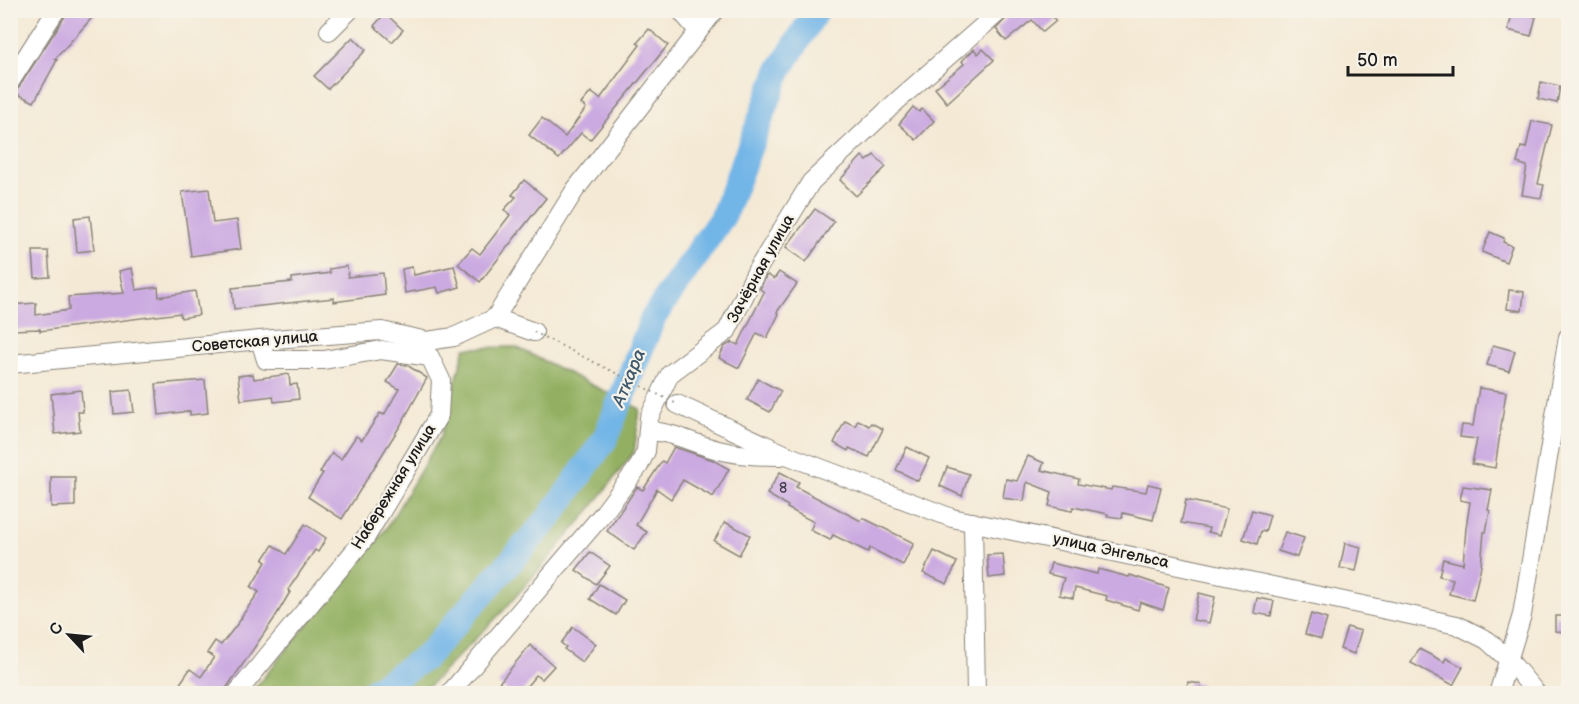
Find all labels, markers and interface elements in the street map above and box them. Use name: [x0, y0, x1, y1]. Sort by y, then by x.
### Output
scale bar: [1348, 39, 1453, 77]
text: 50 m: [1357, 50, 1398, 71]
street label: Зачёрная улица: [723, 211, 799, 326]
street label: Советская улица: [191, 327, 319, 357]
water label: Аткара: [608, 346, 650, 411]
street label: Набережная улица: [348, 420, 441, 553]
house number: 8: [779, 480, 787, 497]
street label: улица Энгельса: [1051, 529, 1171, 573]
north arrow: [39, 605, 99, 665]
text: С: [46, 620, 68, 638]

